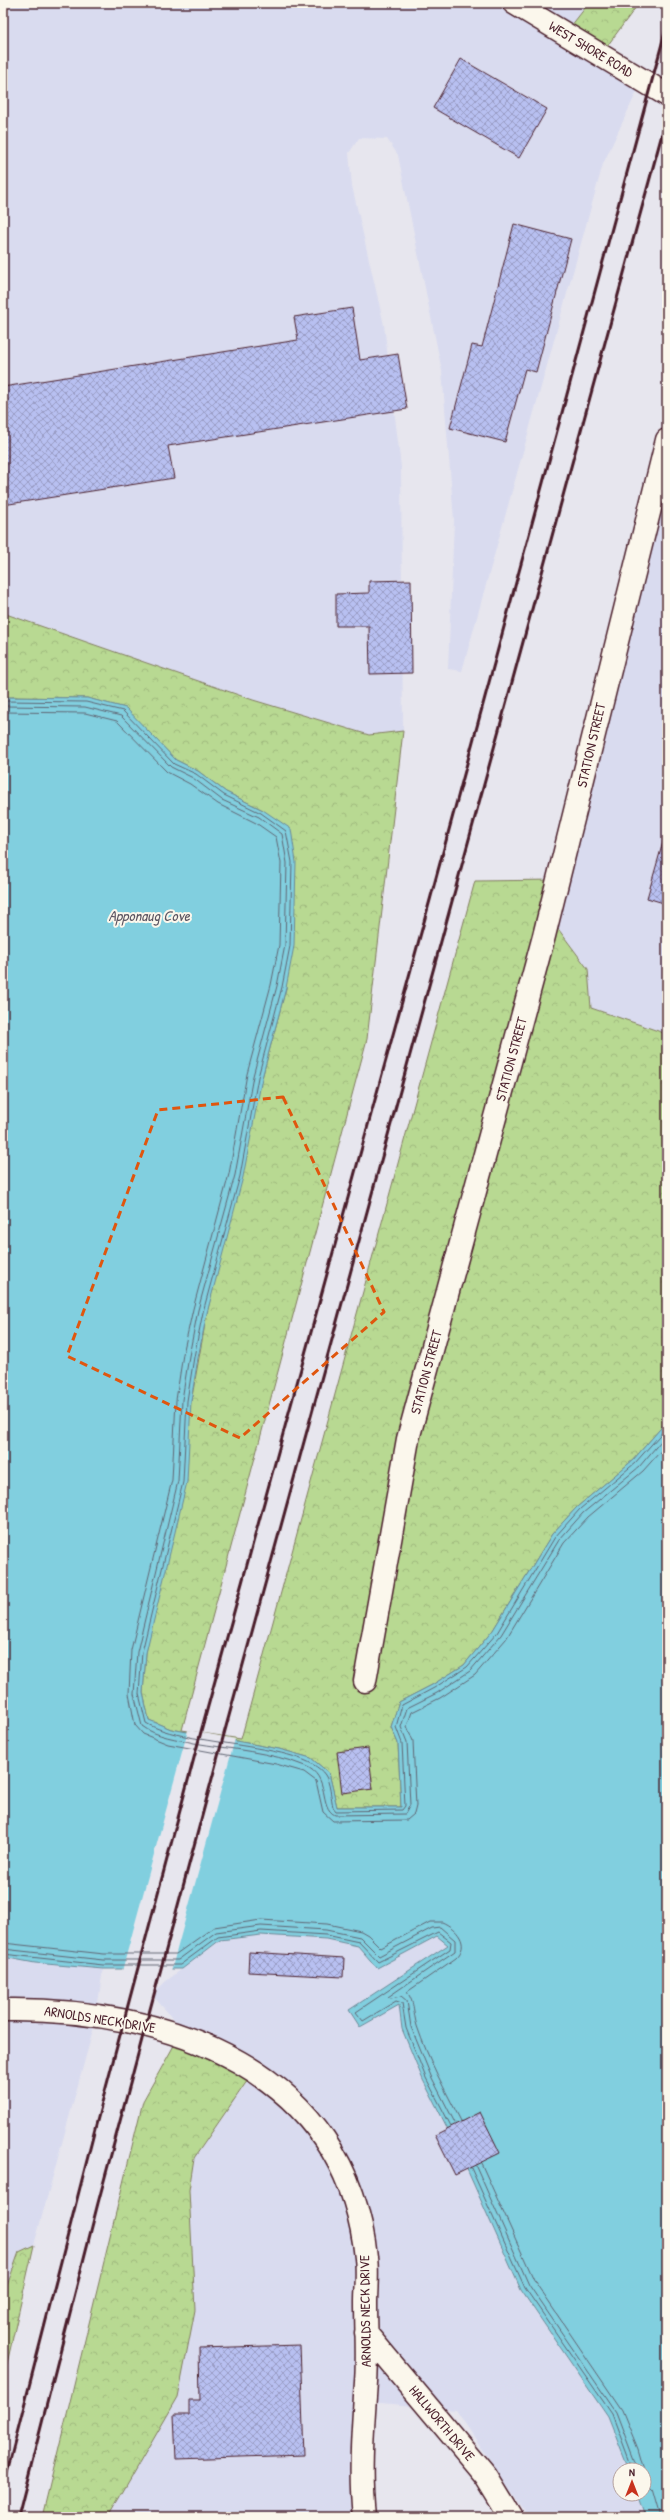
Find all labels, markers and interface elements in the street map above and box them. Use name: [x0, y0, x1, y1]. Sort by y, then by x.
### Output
street label: WEST SHORE ROAD: [546, 16, 637, 81]
street label: STATION STREET: [572, 700, 610, 789]
water label: Apponaug Cove: [108, 905, 191, 926]
street label: STATION STREET: [490, 1014, 531, 1103]
street label: STATION STREET: [405, 1327, 446, 1416]
street label: ARNOLDS NECK DRIVE: [43, 2000, 157, 2037]
street label: ARNOLDS NECK DRIVE: [354, 2255, 375, 2367]
street label: HALLWORTH DRIVE: [405, 2381, 480, 2465]
north arrow: [612, 2462, 652, 2502]
text: N: [629, 2465, 635, 2479]

